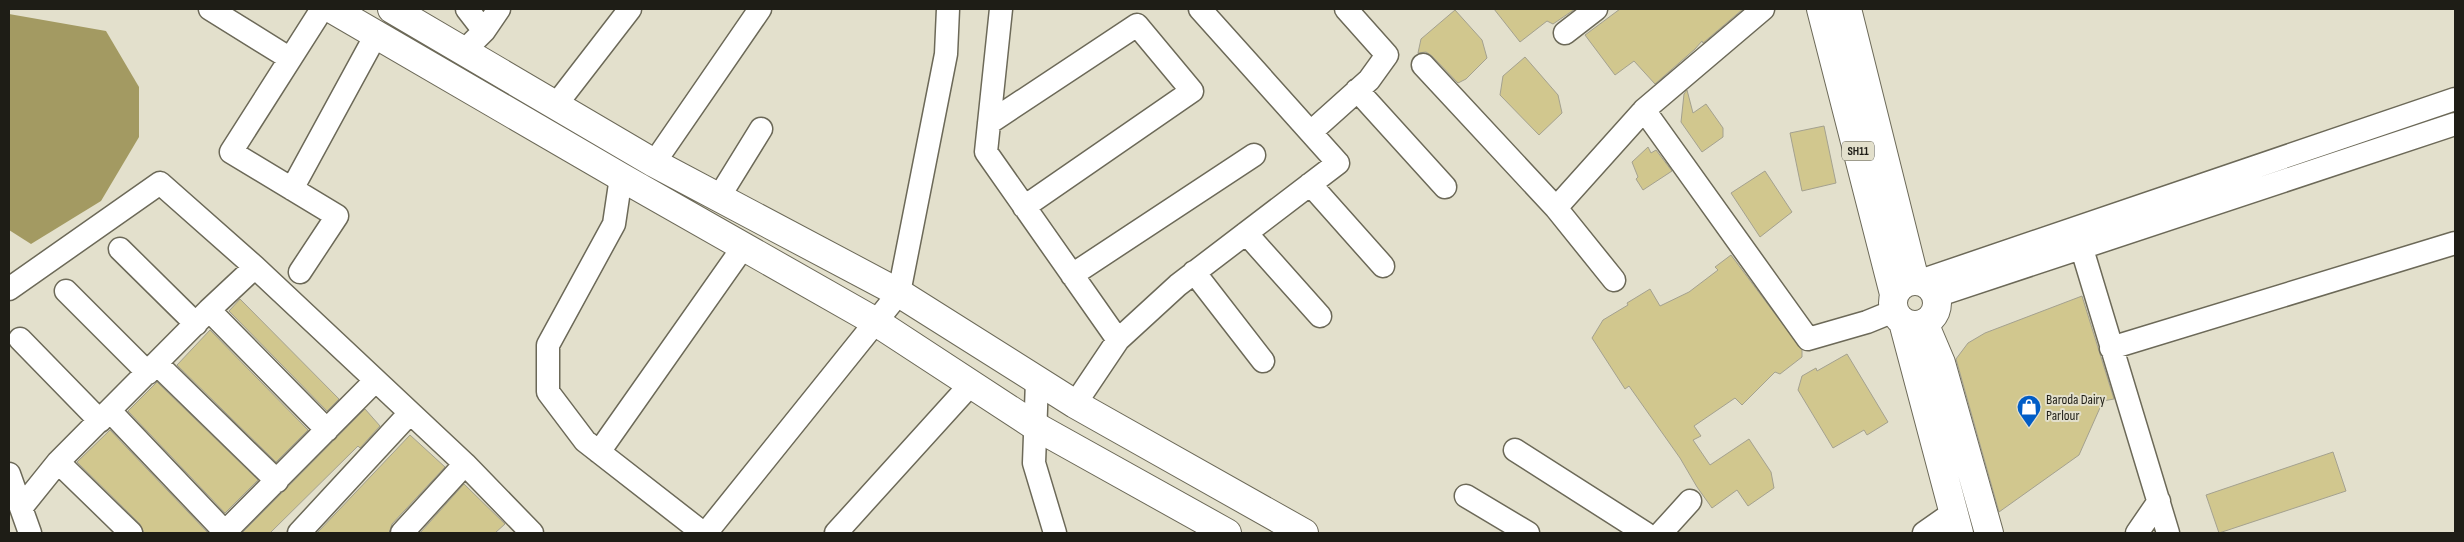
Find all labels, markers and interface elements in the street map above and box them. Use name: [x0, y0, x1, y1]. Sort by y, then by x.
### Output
road number: SH11: [1842, 142, 1874, 160]
place label: Baroda Dairy Parlour: [2046, 391, 2106, 424]
shop icon: Baroda Dairy Parlour: [2016, 394, 2042, 428]

